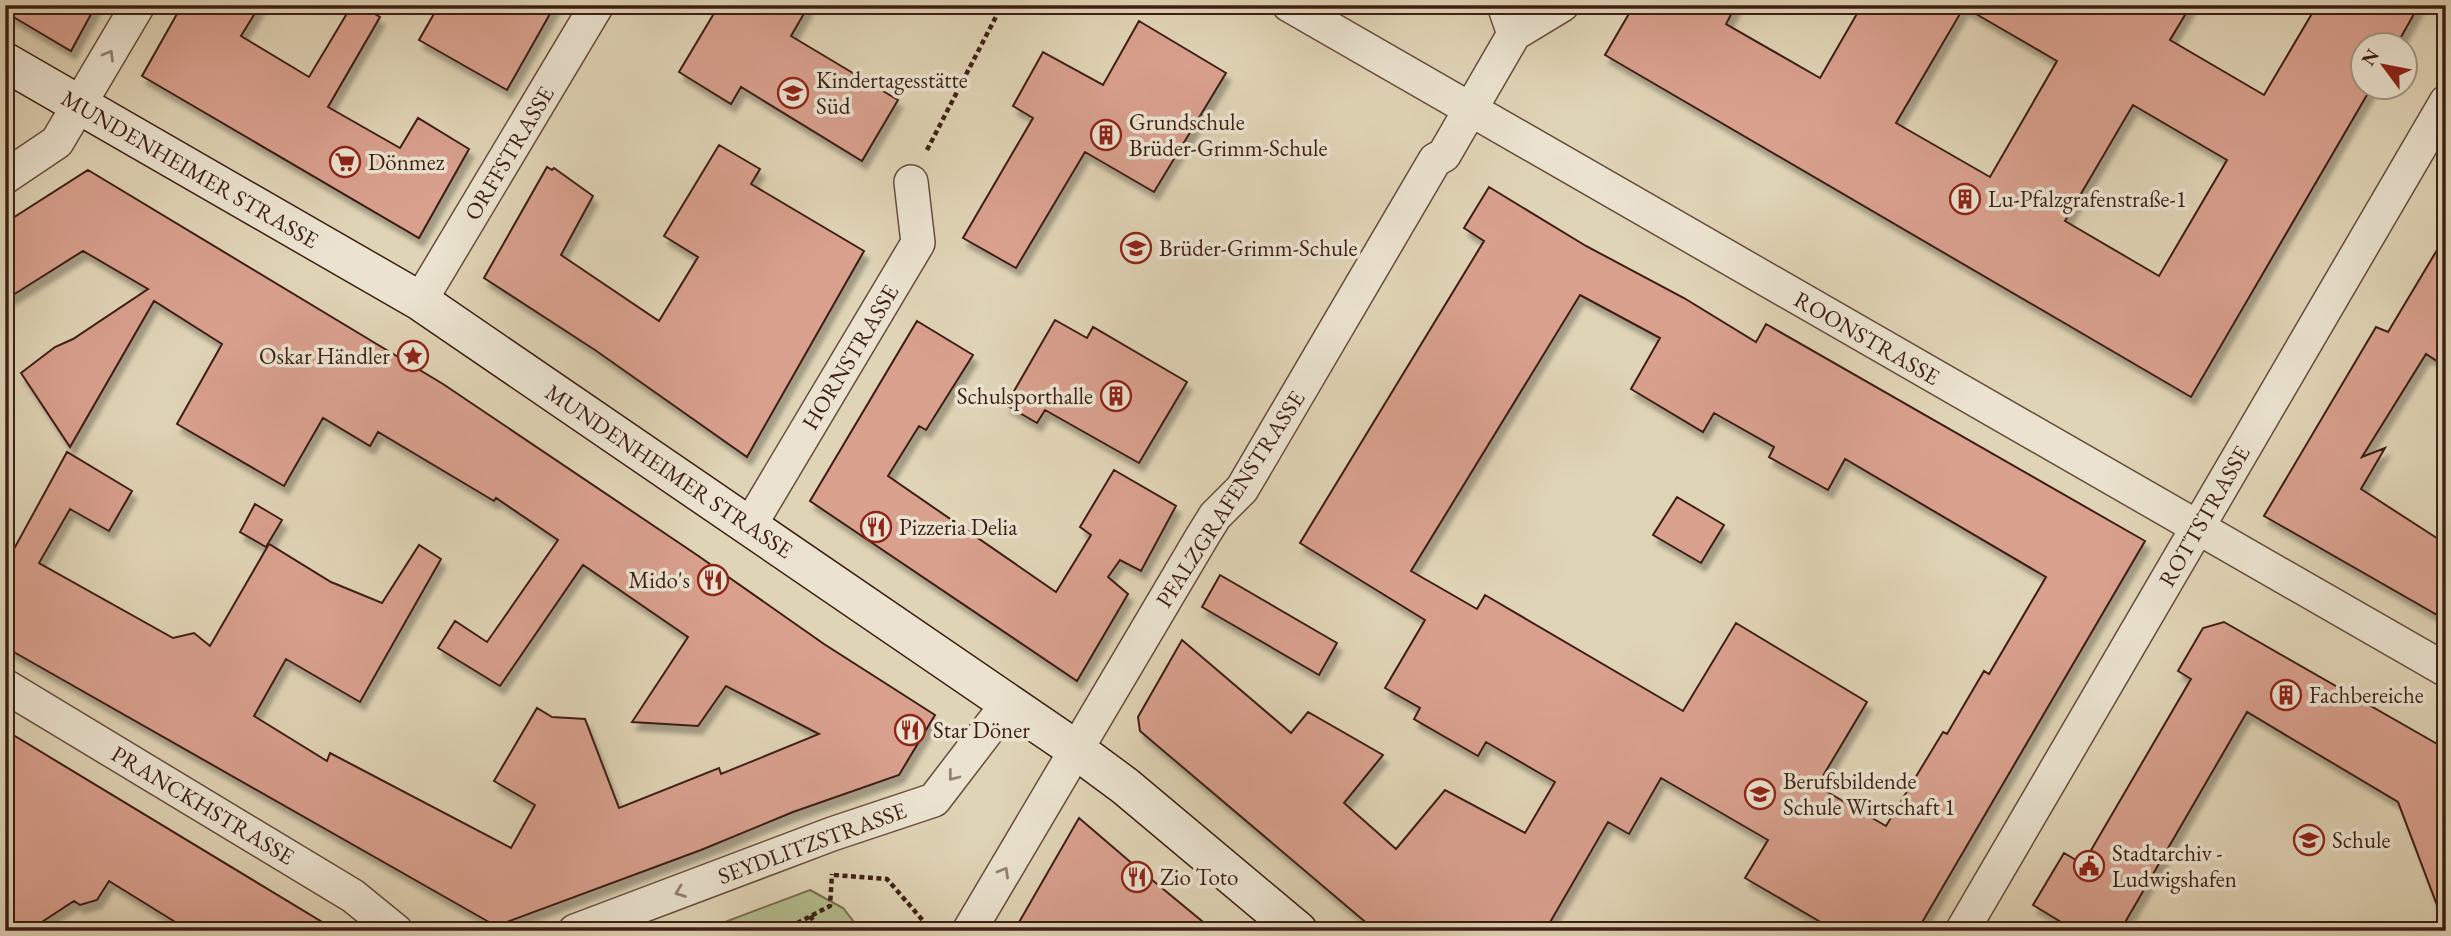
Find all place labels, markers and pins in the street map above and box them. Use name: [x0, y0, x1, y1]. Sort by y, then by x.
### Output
place label: Kindertagesstätte Süd: [816, 65, 968, 121]
school or university icon: Kindertagesstätte Süd: [776, 76, 810, 110]
place label: Grundschule Brüder-Grimm-Schule: [1129, 107, 1328, 163]
building icon: Grundschule Brüder-Grimm-Schule: [1089, 118, 1123, 152]
supermarket icon: Dönmez: [328, 145, 362, 179]
place label: Dönmez: [368, 147, 445, 177]
building icon: Lu-Pfalzgrafenstraße-1: [1948, 182, 1982, 216]
place label: Lu-Pfalzgrafenstraße-1: [1988, 184, 2187, 214]
school or university icon: Brüder-Grimm-Schule: [1119, 231, 1153, 265]
place label: Brüder-Grimm-Schule: [1159, 233, 1358, 263]
place icon: Oskar Händler: [396, 339, 430, 373]
place label: Oskar Händler: [259, 341, 390, 371]
building icon: Schulsporthalle: [1099, 379, 1133, 413]
place label: Schulsporthalle: [957, 381, 1093, 411]
restaurant icon: Pizzeria Delia: [859, 510, 893, 544]
place label: Pizzeria Delia: [899, 512, 1018, 542]
restaurant icon: Mido's: [696, 563, 730, 597]
place label: Mido's: [629, 565, 690, 595]
building icon: Fachbereiche: [2269, 678, 2303, 712]
place label: Fachbereiche: [2309, 680, 2424, 710]
restaurant icon: Star Döner: [893, 713, 927, 747]
place label: Star Döner: [933, 715, 1030, 745]
place label: Berufsbildende Schule Wirtschaft 1: [1783, 766, 1955, 822]
school or university icon: Berufsbildende Schule Wirtschaft 1: [1743, 777, 1777, 811]
school or university icon: Schule: [2292, 823, 2326, 857]
place label: Schule: [2332, 825, 2391, 855]
place label: Stadtarchiv - Ludwigshafen: [2112, 838, 2237, 894]
public building icon: Stadtarchiv - Ludwigshafen: [2072, 849, 2106, 883]
restaurant icon: Zio Toto: [1120, 860, 1154, 894]
place label: Zio Toto: [1160, 862, 1238, 892]

